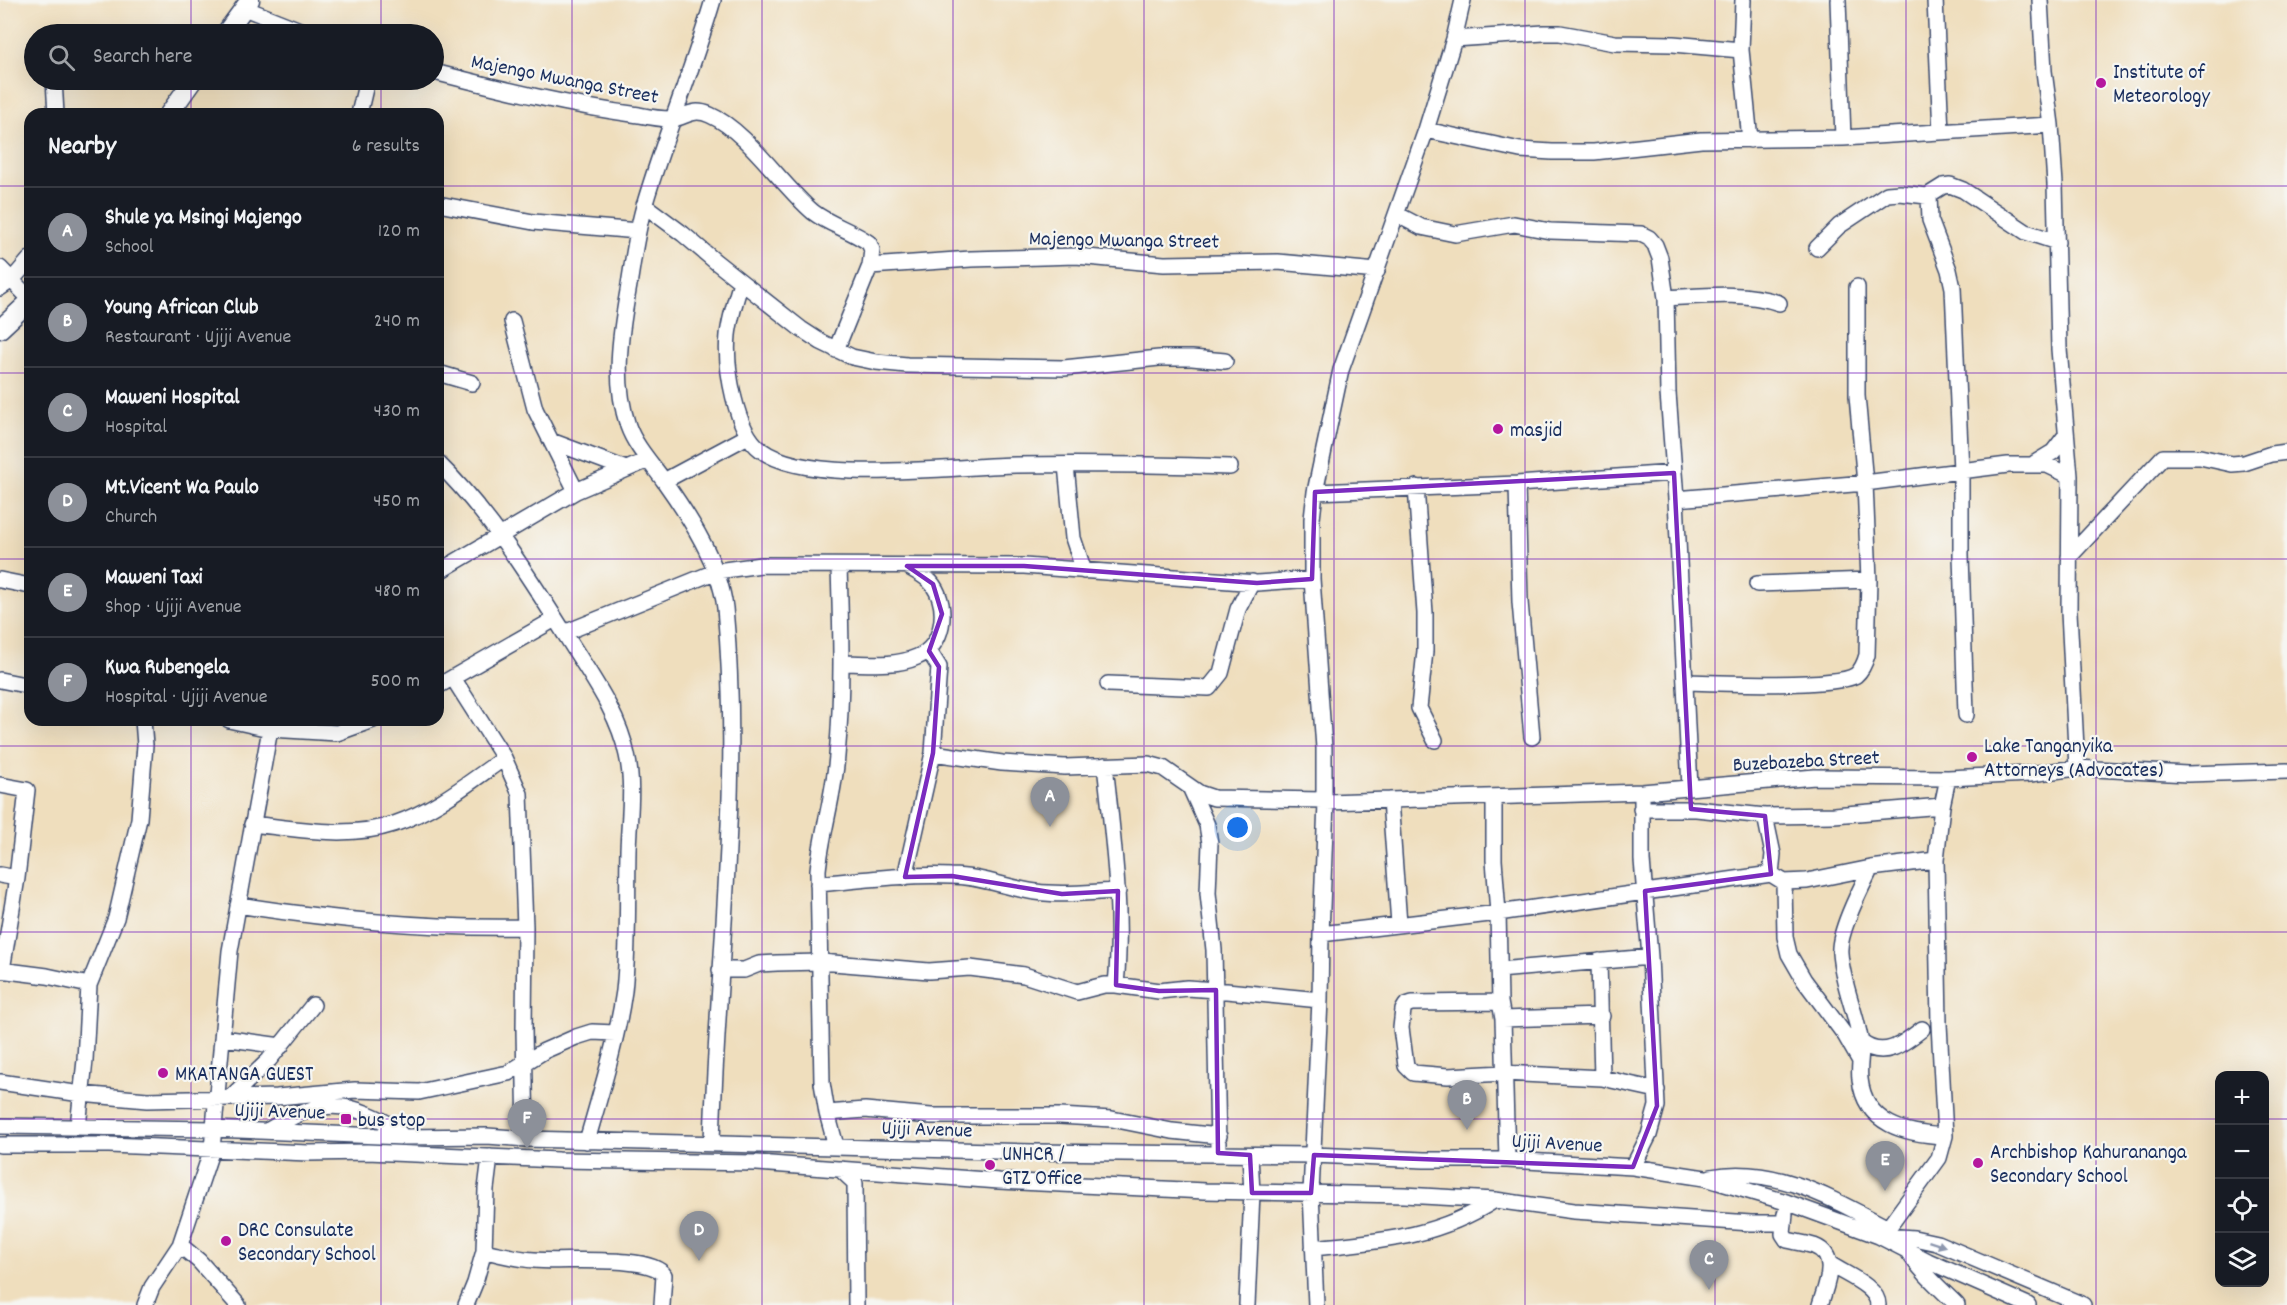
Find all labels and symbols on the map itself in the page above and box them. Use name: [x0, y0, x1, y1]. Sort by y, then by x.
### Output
street label: Majengo Mwanga Street: [468, 48, 661, 114]
place label: Institute of Meteorology: [2113, 59, 2211, 113]
marker: Institute of Meteorology: [2094, 76, 2108, 90]
street label: Majengo Mwanga Street: [1029, 225, 1220, 259]
place label: masjid: [1510, 417, 1562, 447]
marker: masjid: [1491, 422, 1505, 436]
place label: Lake Tanganyika Attorneys (Advocates): [1984, 733, 2163, 787]
street label: Buzebazeba Street: [1732, 744, 1881, 782]
marker: Lake Tanganyika Attorneys (Advocates): [1965, 750, 1979, 764]
pin: A: [1030, 778, 1070, 827]
your location: [1223, 813, 1252, 842]
place label: MKATANGA GUEST: [175, 1061, 314, 1091]
marker: MKATANGA GUEST: [156, 1066, 170, 1080]
pin: B: [1448, 1080, 1486, 1130]
street label: Ujiji Avenue: [234, 1096, 326, 1130]
pin: F: [508, 1100, 546, 1149]
place label: bus stop: [358, 1107, 425, 1137]
marker: bus stop: [339, 1112, 353, 1126]
street label: Ujiji Avenue: [881, 1114, 973, 1148]
street label: Ujiji Avenue: [1511, 1128, 1603, 1162]
place label: Archbishop Kahurananga Secondary School: [1990, 1139, 2188, 1193]
place label: UNHCR / GTZ Office: [1002, 1141, 1082, 1195]
pin: E: [1866, 1142, 1904, 1191]
marker: Archbishop Kahurananga Secondary School: [1971, 1156, 1985, 1170]
marker: UNHCR / GTZ Office: [983, 1158, 997, 1172]
pin: D: [680, 1212, 718, 1261]
place label: DRC Consulate Secondary School: [238, 1217, 376, 1271]
marker: DRC Consulate Secondary School: [219, 1234, 233, 1248]
pin: C: [1690, 1240, 1728, 1290]
one-way arrow: [1928, 1240, 1946, 1249]

